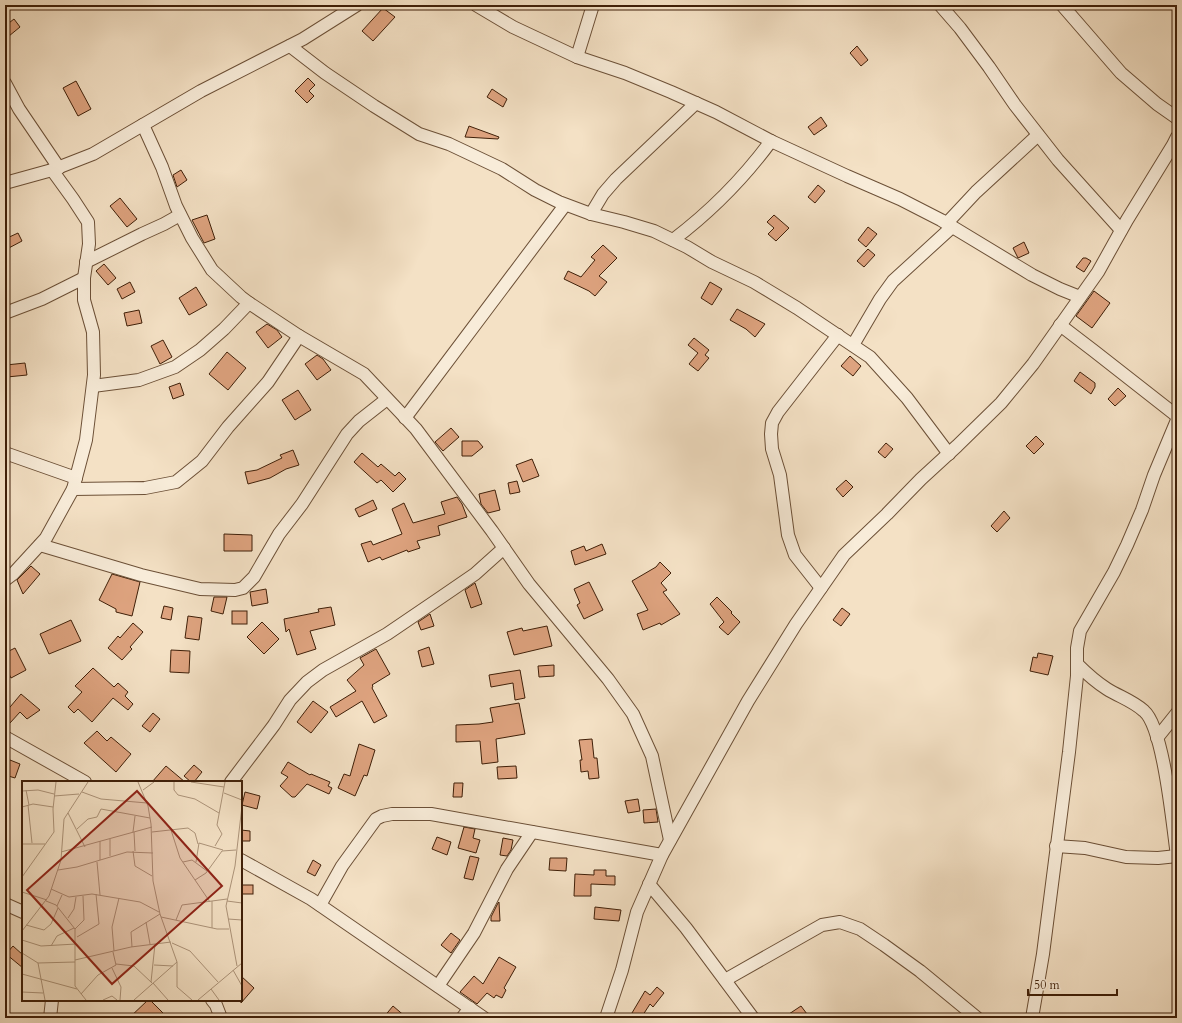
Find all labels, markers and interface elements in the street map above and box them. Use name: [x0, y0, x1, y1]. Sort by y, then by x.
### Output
inset map: [22, 781, 242, 1001]
scale bar: [1028, 971, 1117, 997]
text: 50 m: [1034, 977, 1061, 993]

